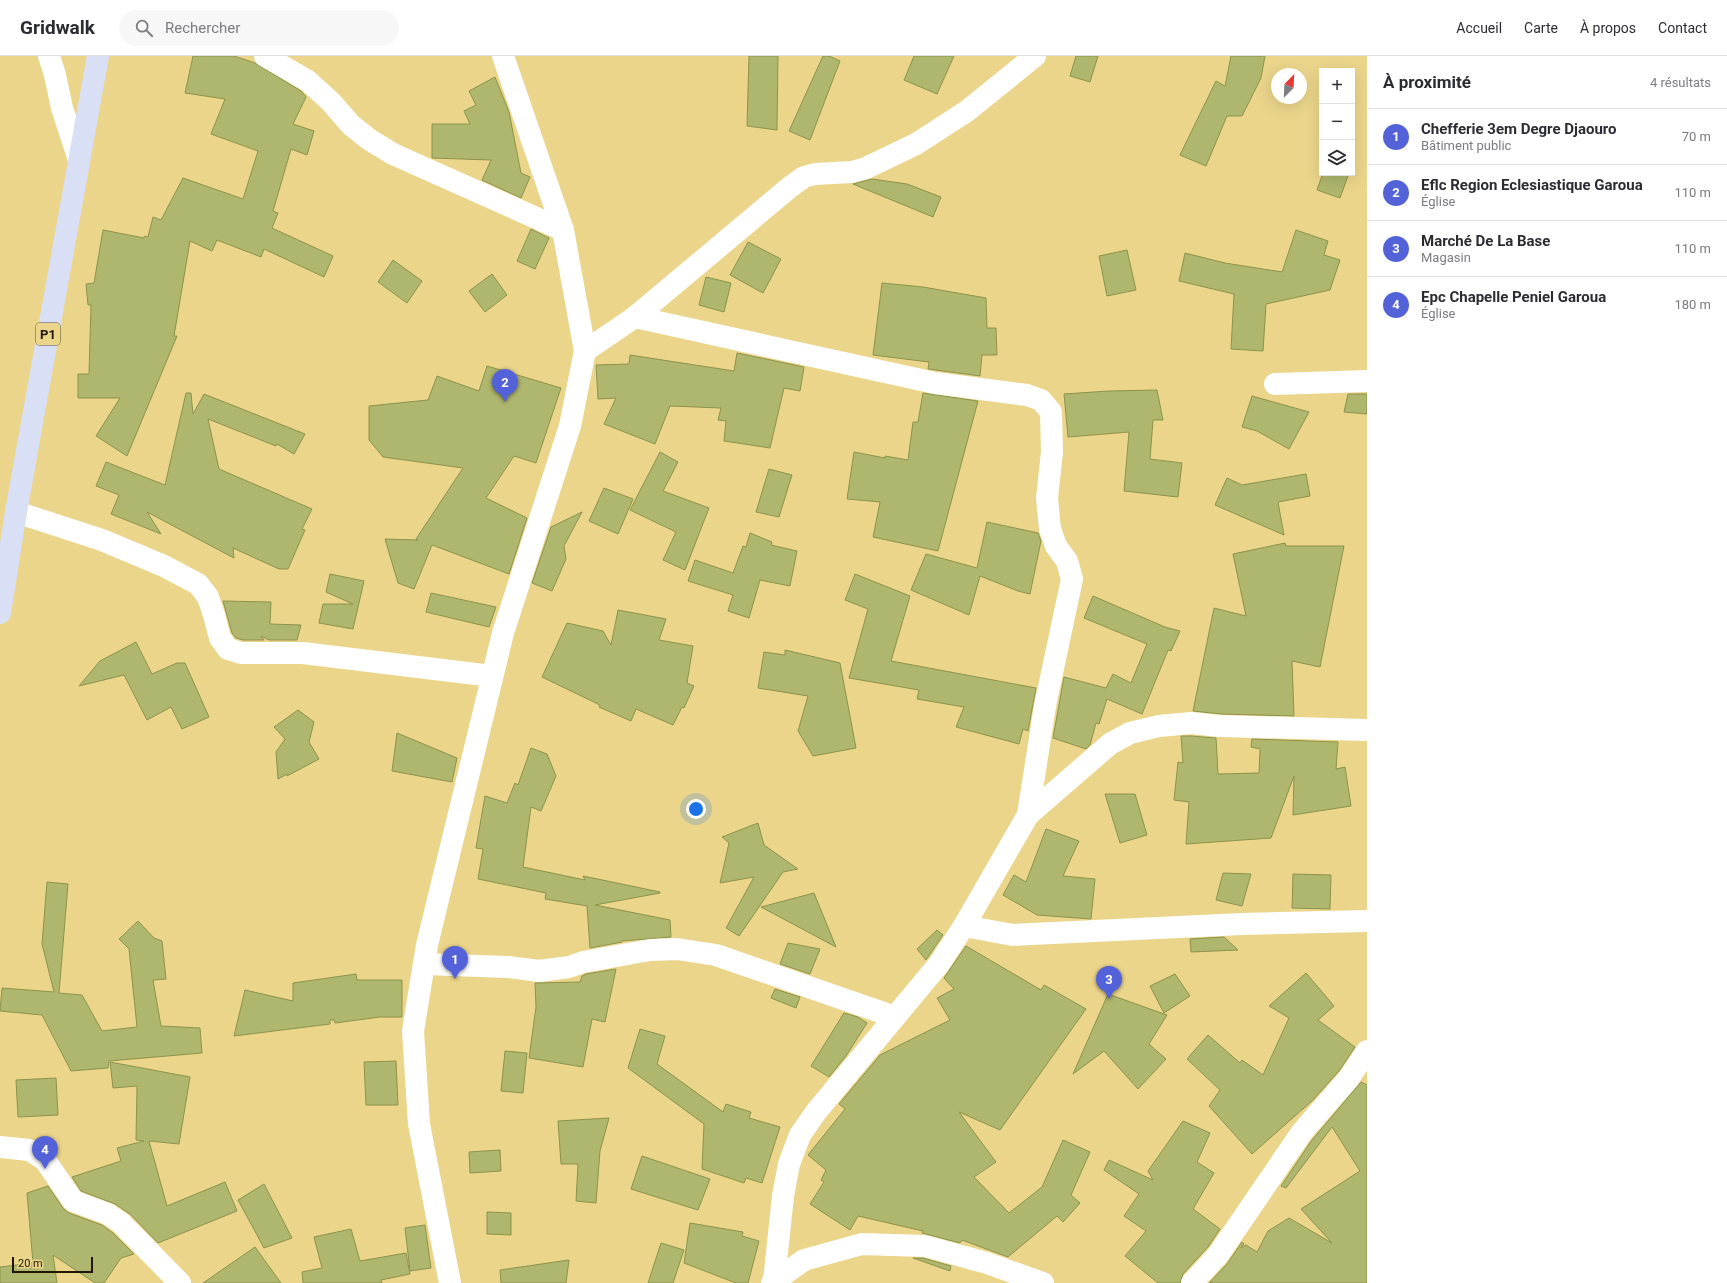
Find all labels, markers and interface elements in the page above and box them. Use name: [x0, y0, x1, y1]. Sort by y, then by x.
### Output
search box: [119, 10, 399, 46]
text: Gridwalk: [20, 16, 95, 39]
icon: search: [133, 17, 155, 39]
text: Rechercher: [165, 19, 240, 37]
text: Accueil: [1456, 20, 1502, 36]
text: Carte: [1524, 20, 1558, 36]
text: À propos: [1580, 20, 1636, 36]
text: Contact: [1658, 20, 1707, 36]
north arrow: [1271, 68, 1307, 104]
map controls: [1319, 68, 1355, 176]
button: +: [1319, 68, 1355, 104]
text: À proximité: [1383, 72, 1471, 92]
text: 4 résultats: [1650, 75, 1711, 90]
button: −: [1319, 104, 1355, 140]
text: Chefferie 3em Degre Djaouro: [1421, 120, 1617, 138]
text: 1: [1392, 129, 1400, 144]
text: 70 m: [1682, 129, 1711, 144]
text: Bâtiment public: [1421, 138, 1511, 153]
button: layers: [1319, 140, 1355, 176]
text: Eflc Region Eclesiastique Garoua: [1421, 176, 1643, 194]
text: 2: [1392, 185, 1400, 200]
text: 110 m: [1674, 185, 1711, 200]
text: Église: [1421, 194, 1456, 209]
text: Marché De La Base: [1421, 232, 1550, 250]
text: 3: [1392, 241, 1400, 256]
text: 110 m: [1674, 241, 1711, 256]
text: Magasin: [1421, 250, 1471, 265]
text: Epc Chapelle Peniel Garoua: [1421, 288, 1606, 306]
text: 4: [1392, 297, 1400, 312]
text: 180 m: [1674, 297, 1711, 312]
text: Église: [1421, 306, 1456, 321]
road number: P1: [36, 323, 60, 345]
pin: 2: [492, 369, 518, 402]
your location: [686, 799, 706, 819]
pin: 1: [442, 946, 468, 979]
pin: 3: [1096, 966, 1122, 999]
pin: 4: [32, 1136, 58, 1169]
scale bar: [12, 1255, 93, 1274]
text: 20 m: [18, 1257, 43, 1270]

